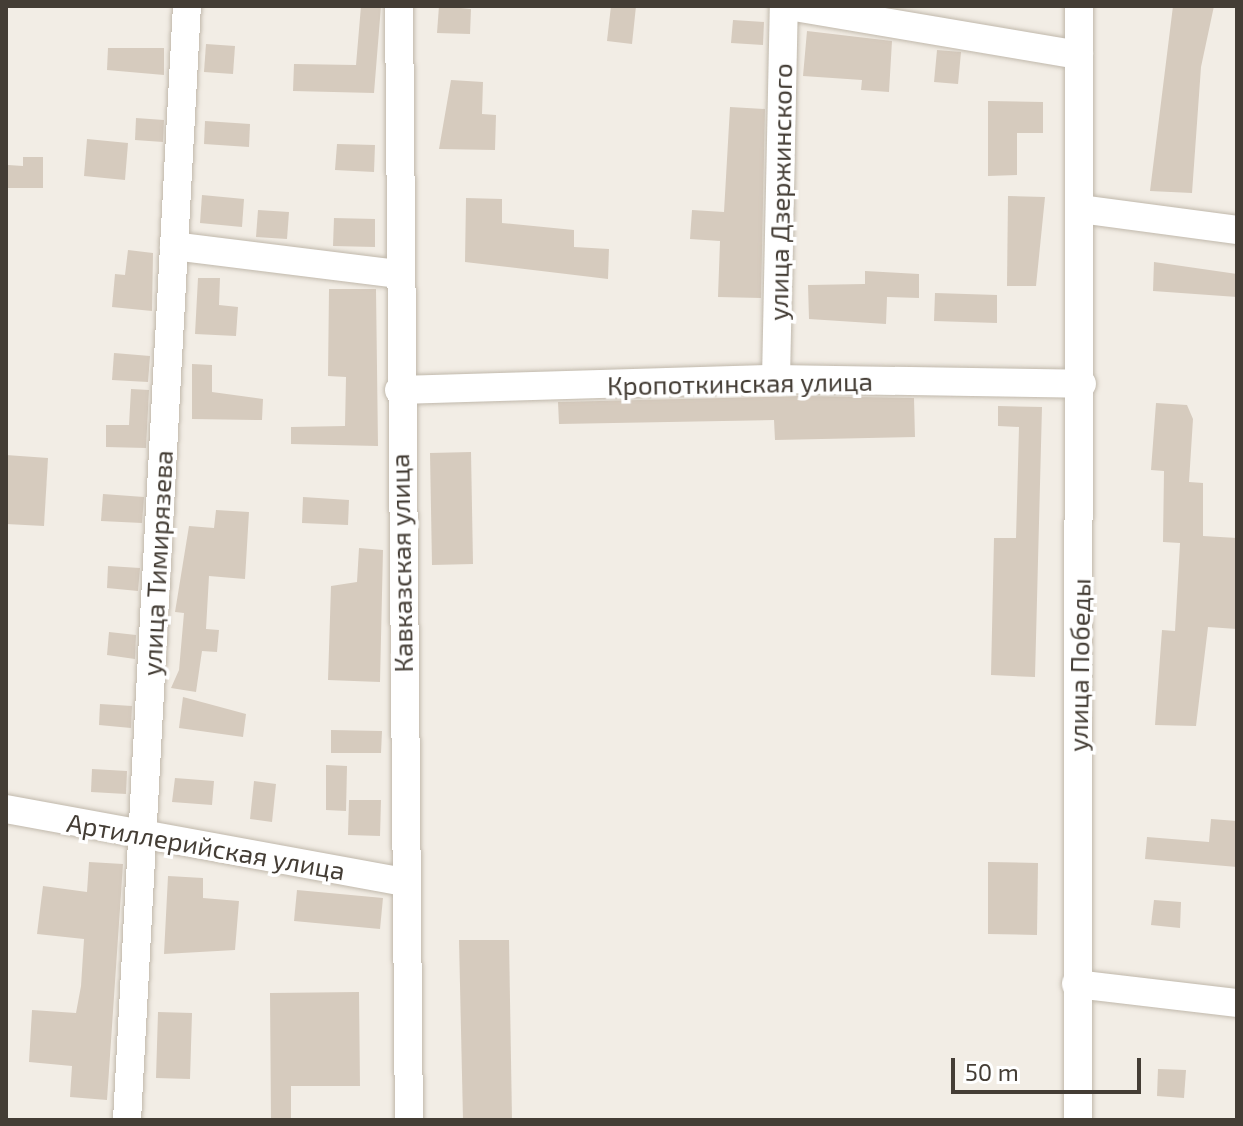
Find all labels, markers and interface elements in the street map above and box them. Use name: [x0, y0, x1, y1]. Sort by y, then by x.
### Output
street label: улица Дзержинского: [762, 63, 798, 321]
street label: Кропоткинская улица: [607, 365, 873, 401]
street label: улица Тимирязева: [136, 449, 178, 677]
street label: Кавказская улица: [383, 453, 419, 673]
street label: улица Победы: [1062, 578, 1096, 752]
street label: Артиллерийская улица: [64, 806, 348, 886]
scale bar: [955, 1042, 1145, 1092]
text: 50 m: [965, 1057, 1019, 1086]

